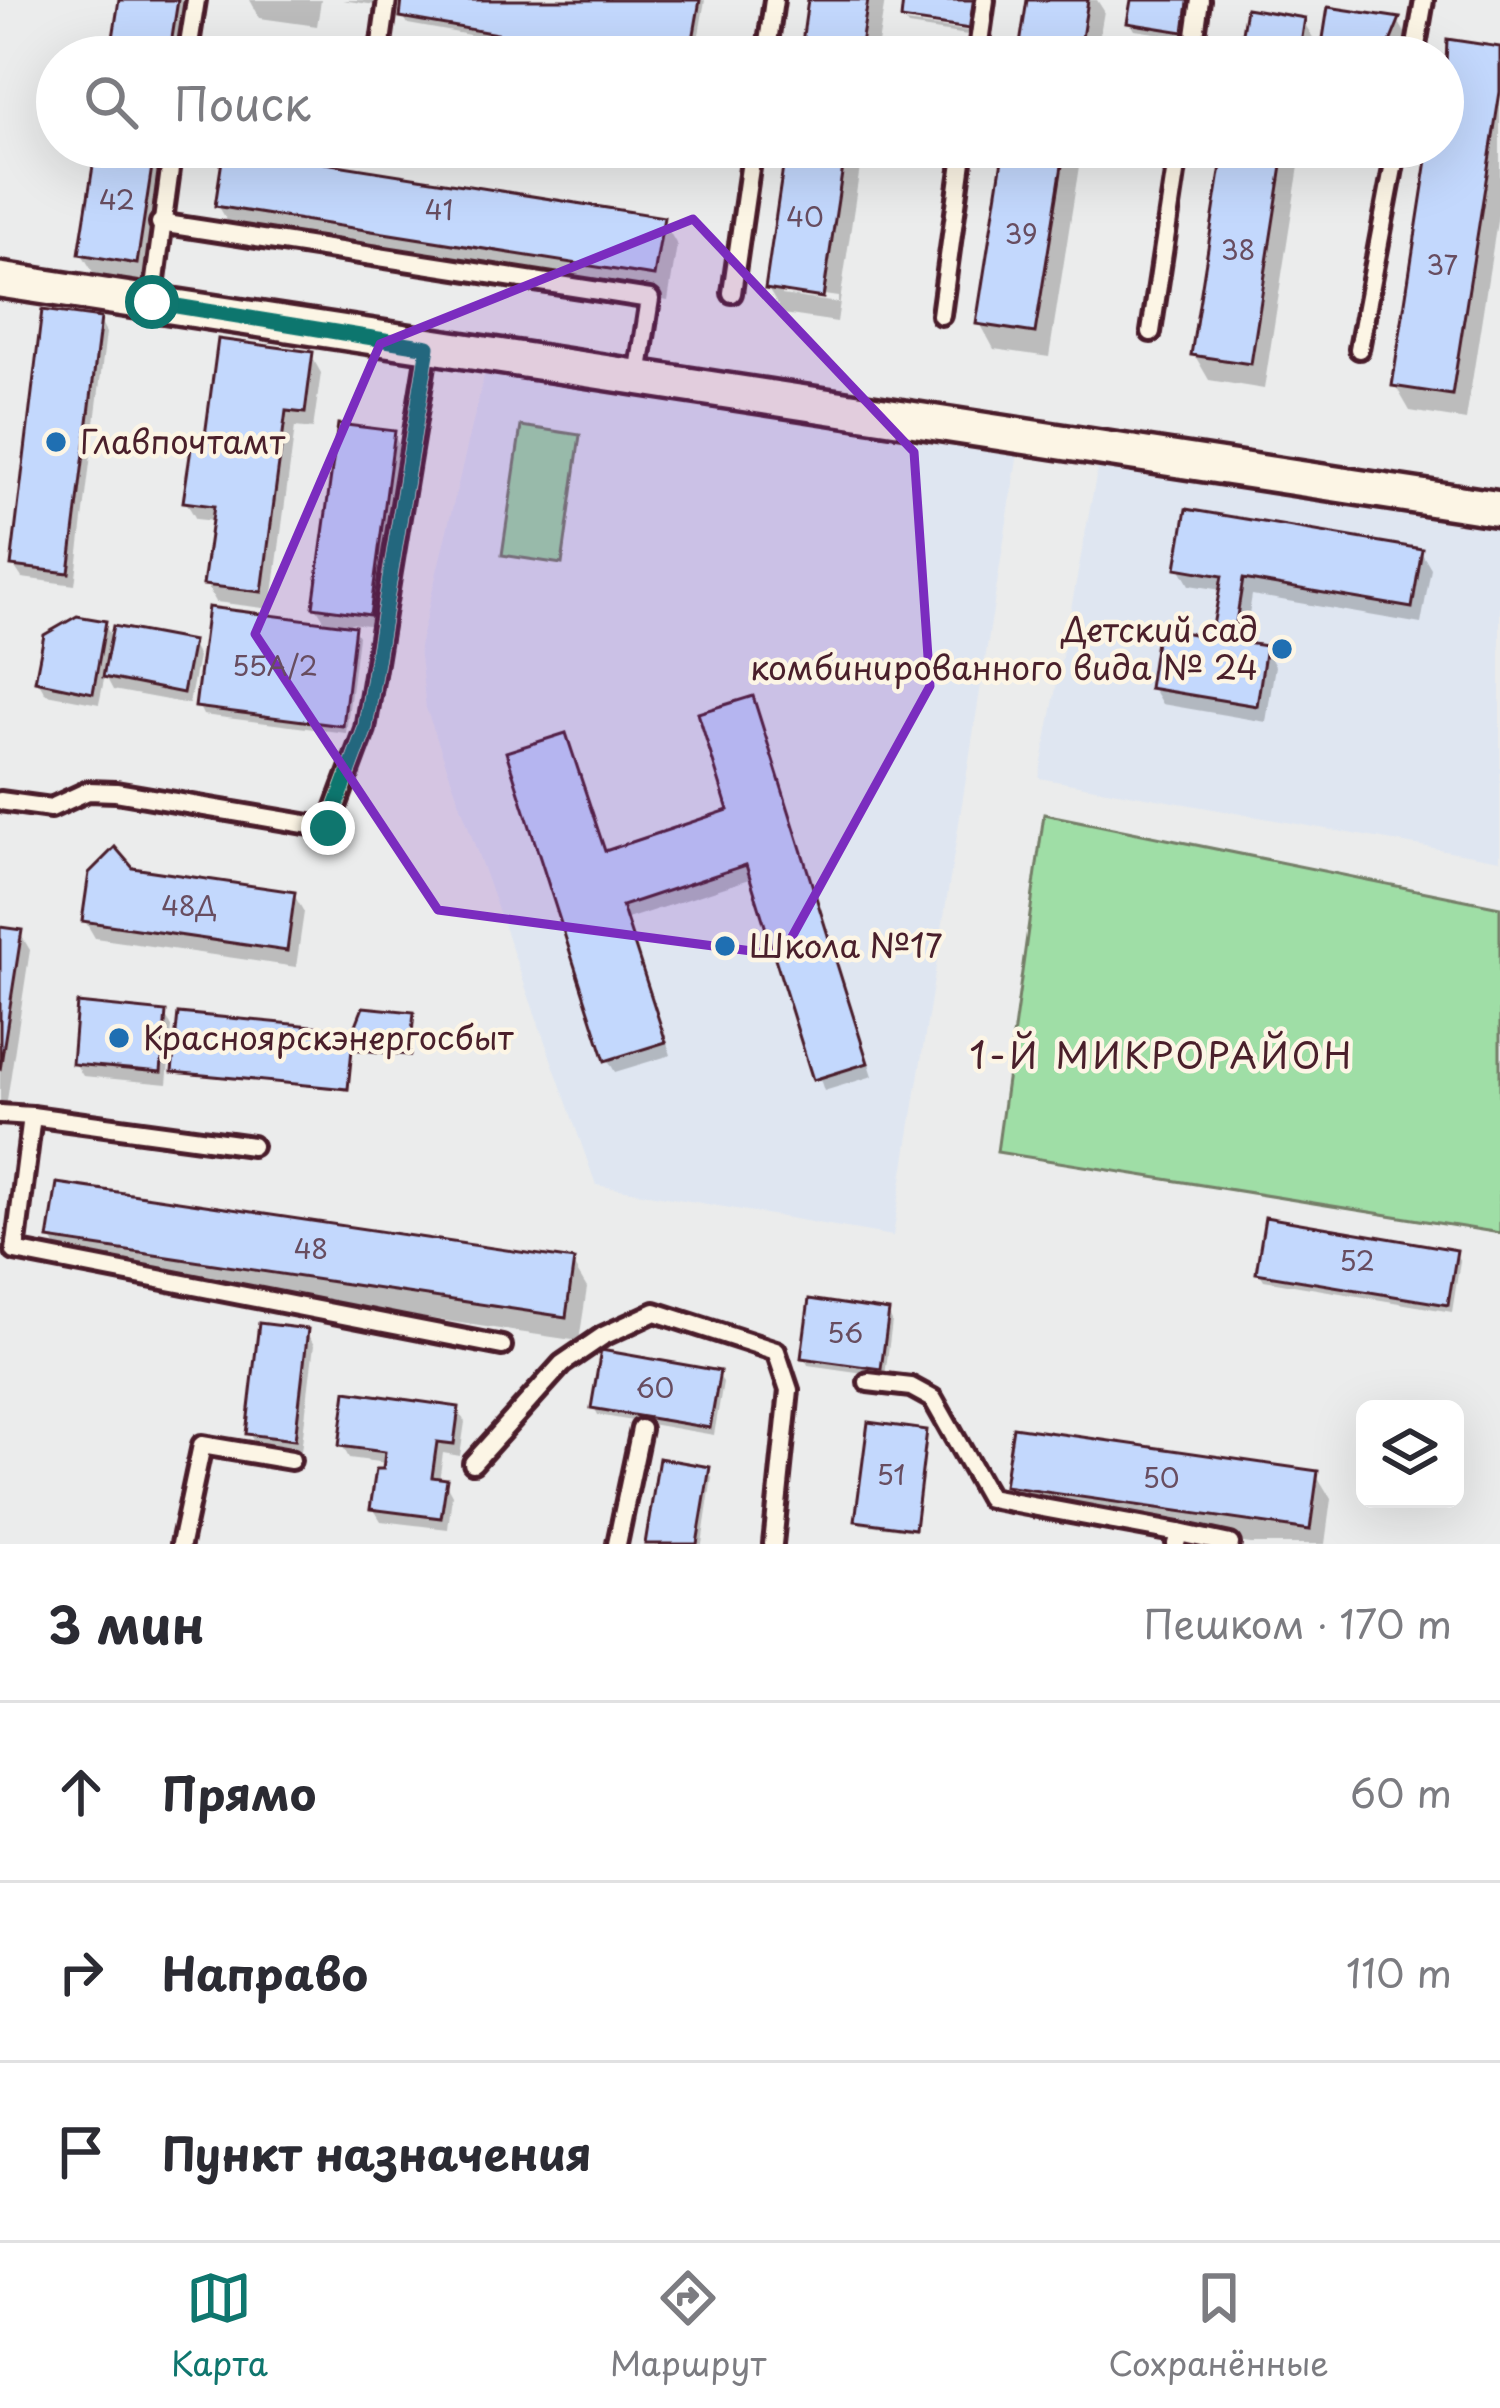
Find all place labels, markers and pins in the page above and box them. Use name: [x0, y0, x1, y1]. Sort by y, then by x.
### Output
place label: Главпочтамт: [80, 415, 286, 465]
marker: Главпочтамт: [43, 429, 69, 455]
place label: Детский сад комбинированного вида № 24: [750, 603, 1258, 691]
marker: Детский сад комбинированного вида № 24: [1269, 636, 1295, 662]
place label: Школа №17: [749, 919, 943, 969]
marker: Школа №17: [712, 933, 738, 959]
place label: Красноярскэнергосбыт: [143, 1011, 514, 1061]
marker: Красноярскэнергосбыт: [106, 1025, 132, 1051]

